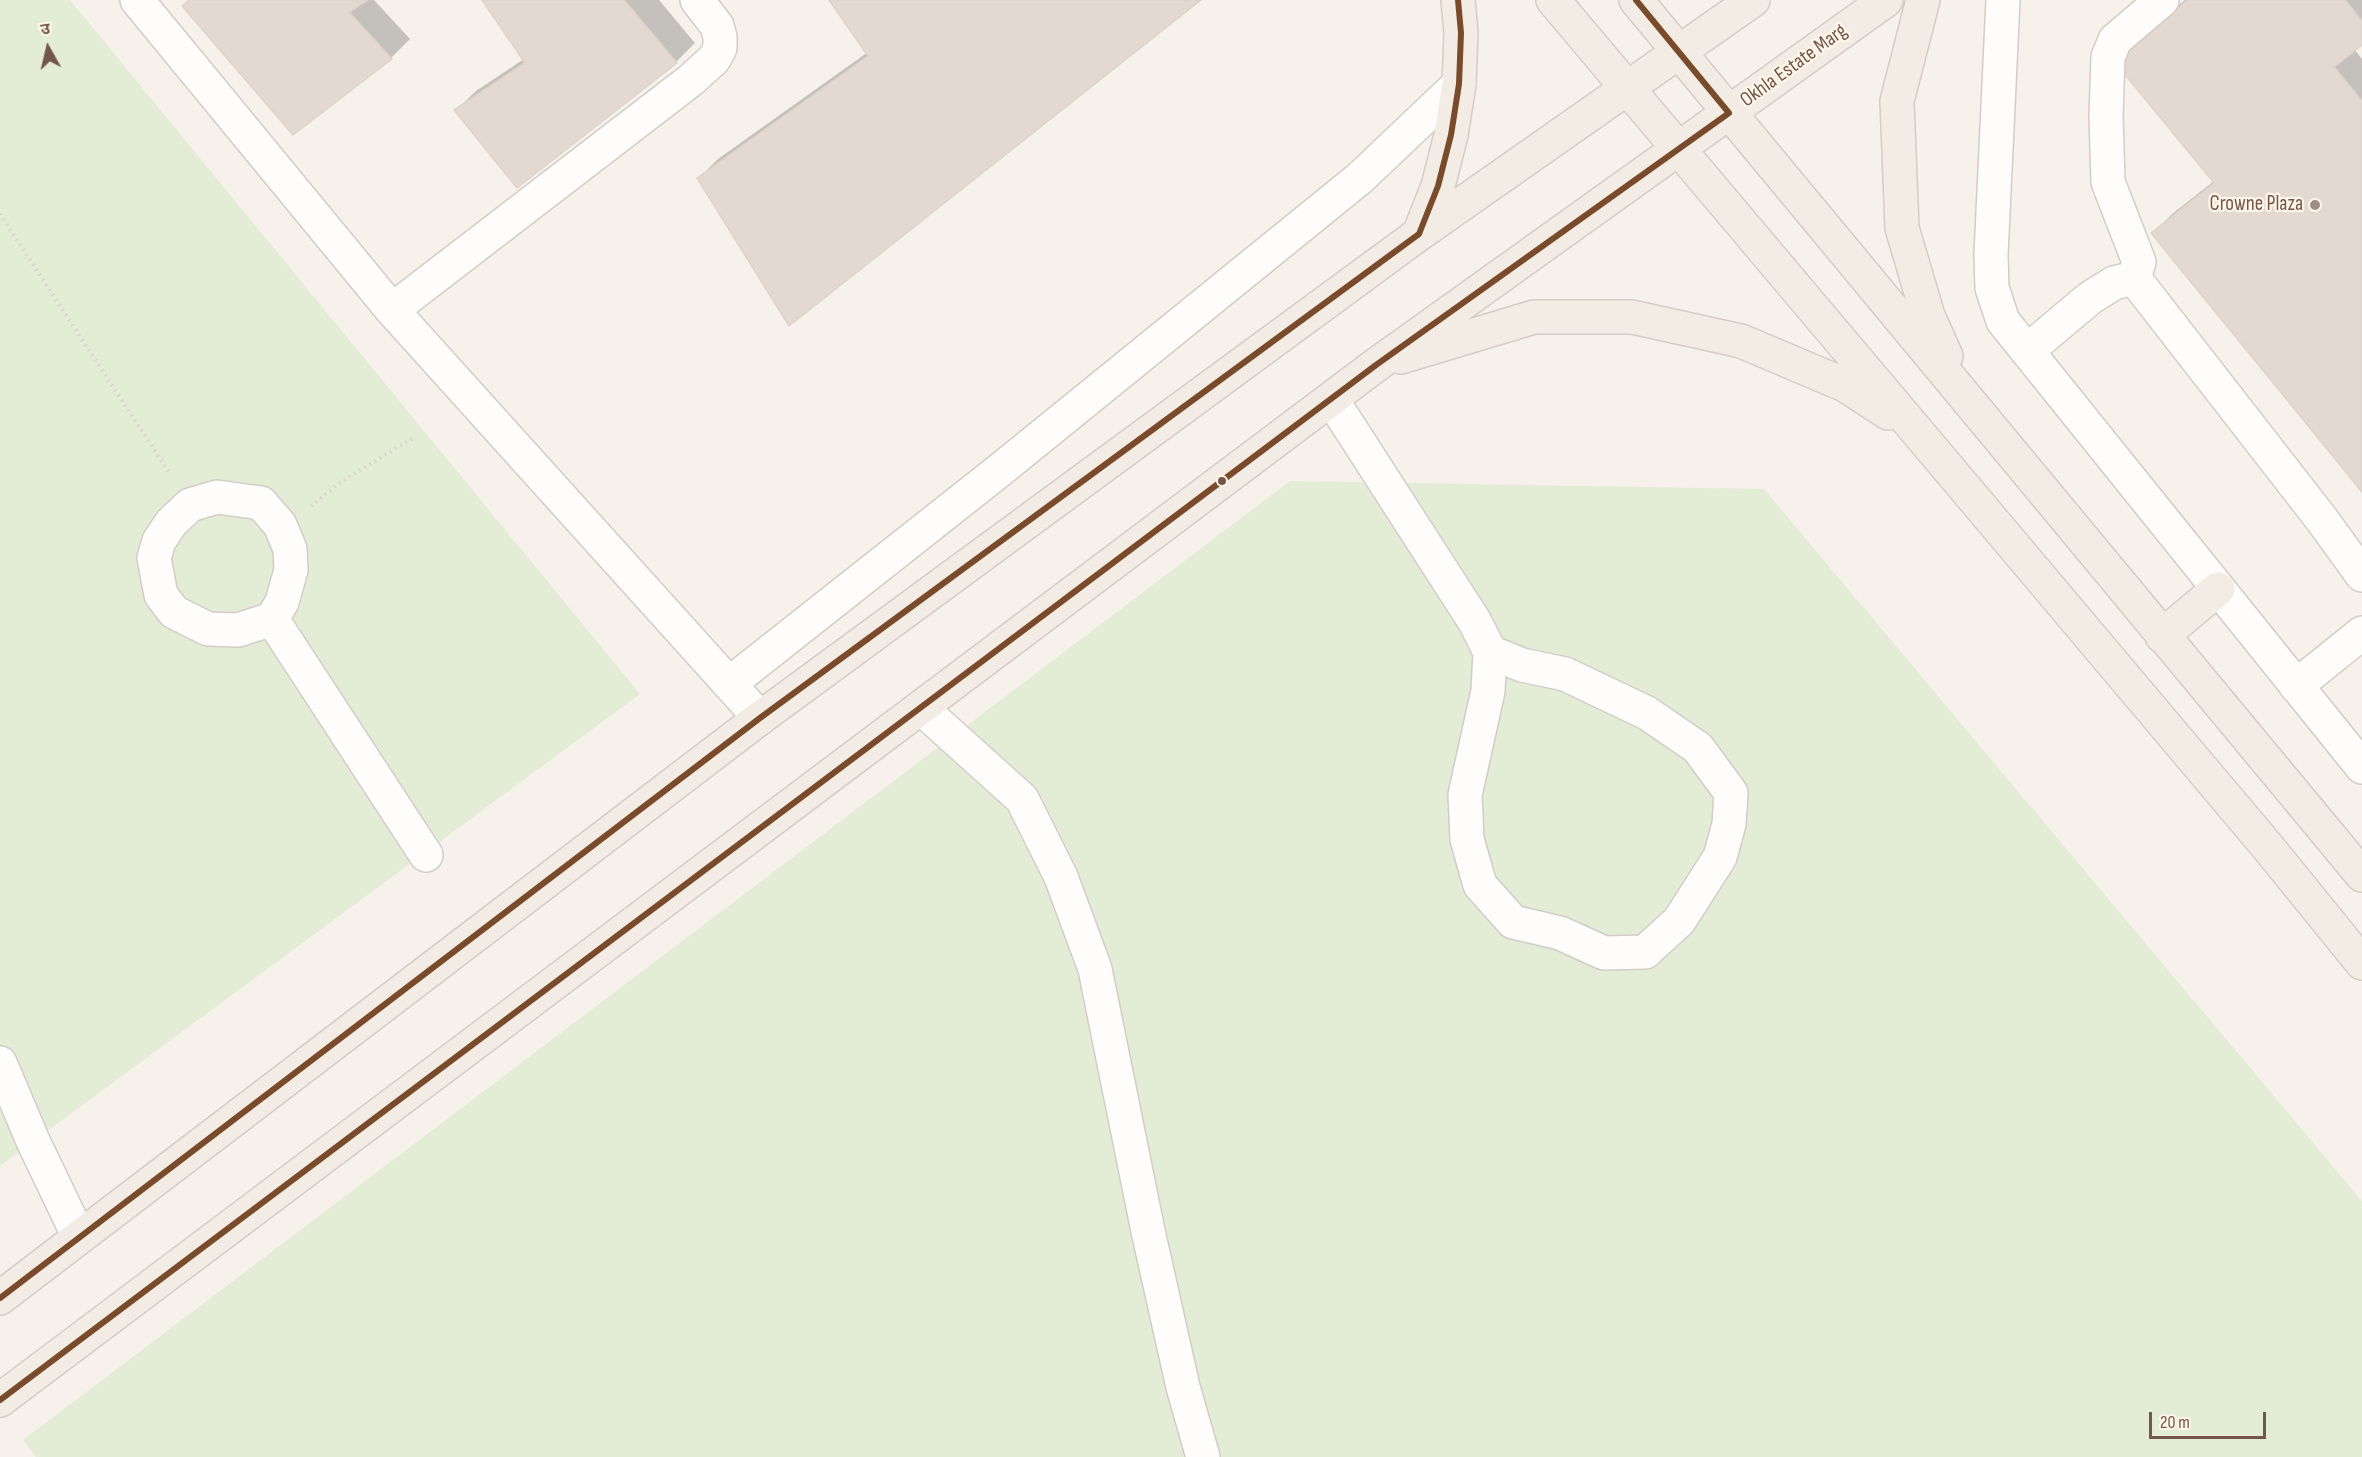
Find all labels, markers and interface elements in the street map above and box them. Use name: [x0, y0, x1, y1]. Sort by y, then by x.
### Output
north arrow: [18, 18, 78, 78]
street label: Okhla Estate Marg: [1736, 19, 1852, 113]
text: उ: [39, 20, 51, 40]
place label: Crowne Plaza: [2210, 192, 2303, 218]
marker: Crowne Plaza: [2308, 198, 2322, 212]
unlabelled marker: [1216, 475, 1228, 487]
scale bar: [2152, 1400, 2269, 1438]
text: 20 m: [2160, 1412, 2190, 1433]

